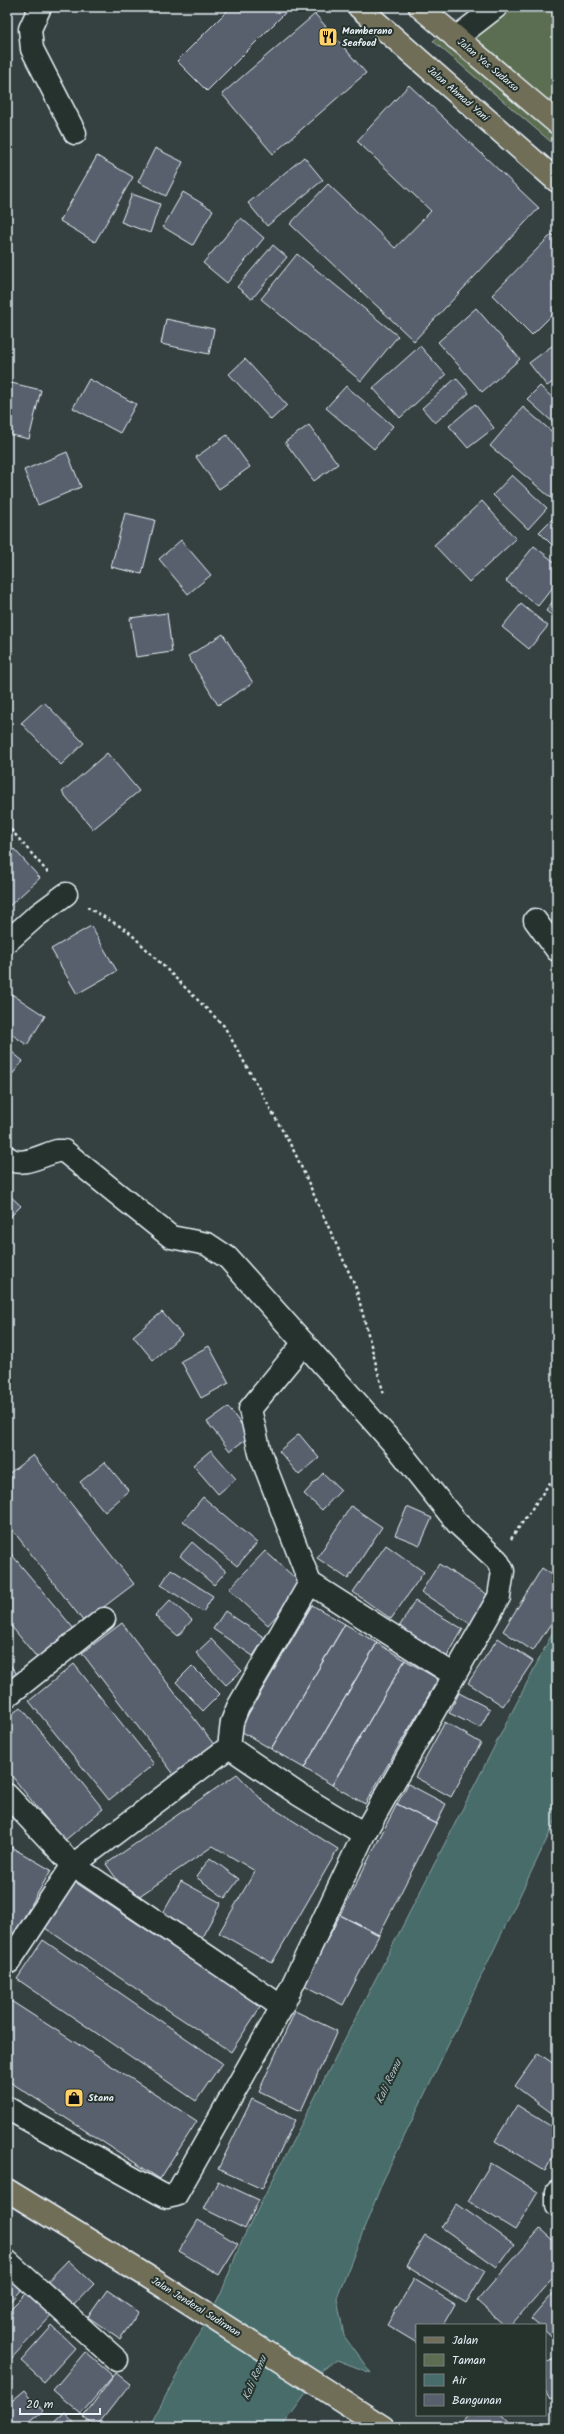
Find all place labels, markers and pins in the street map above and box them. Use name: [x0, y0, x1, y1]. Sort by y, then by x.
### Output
place label: Mamberano Seafood: [342, 23, 393, 51]
restaurant icon: Mamberano Seafood: [317, 26, 339, 48]
shop icon: Stana: [63, 2087, 85, 2109]
place label: Stana: [88, 2090, 114, 2106]

